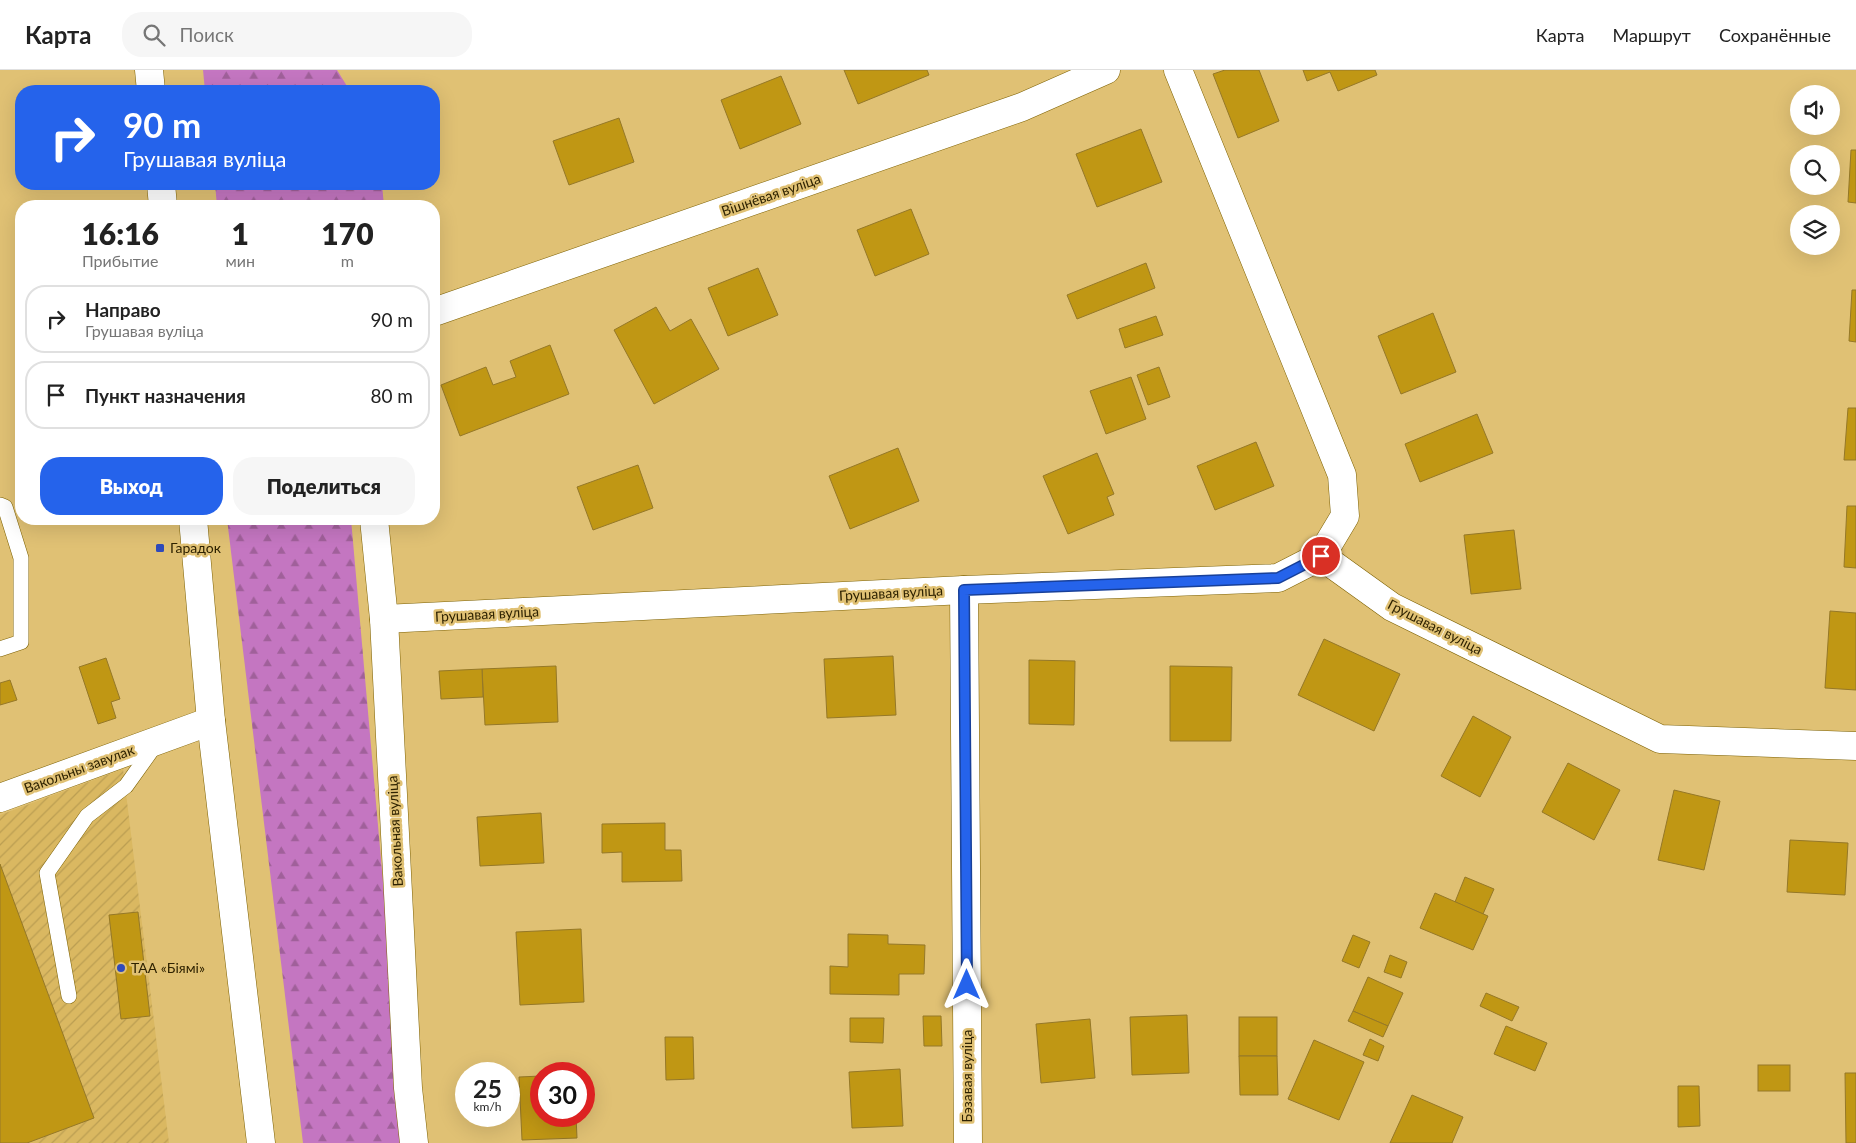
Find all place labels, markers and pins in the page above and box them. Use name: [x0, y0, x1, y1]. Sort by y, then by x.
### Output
pin: [1300, 535, 1342, 577]
place label: Гарадок: [170, 539, 222, 556]
marker: Гарадок: [154, 542, 166, 554]
place label: ТАА «Біямі»: [131, 959, 205, 976]
marker: ТАА «Біямі»: [115, 962, 127, 974]

